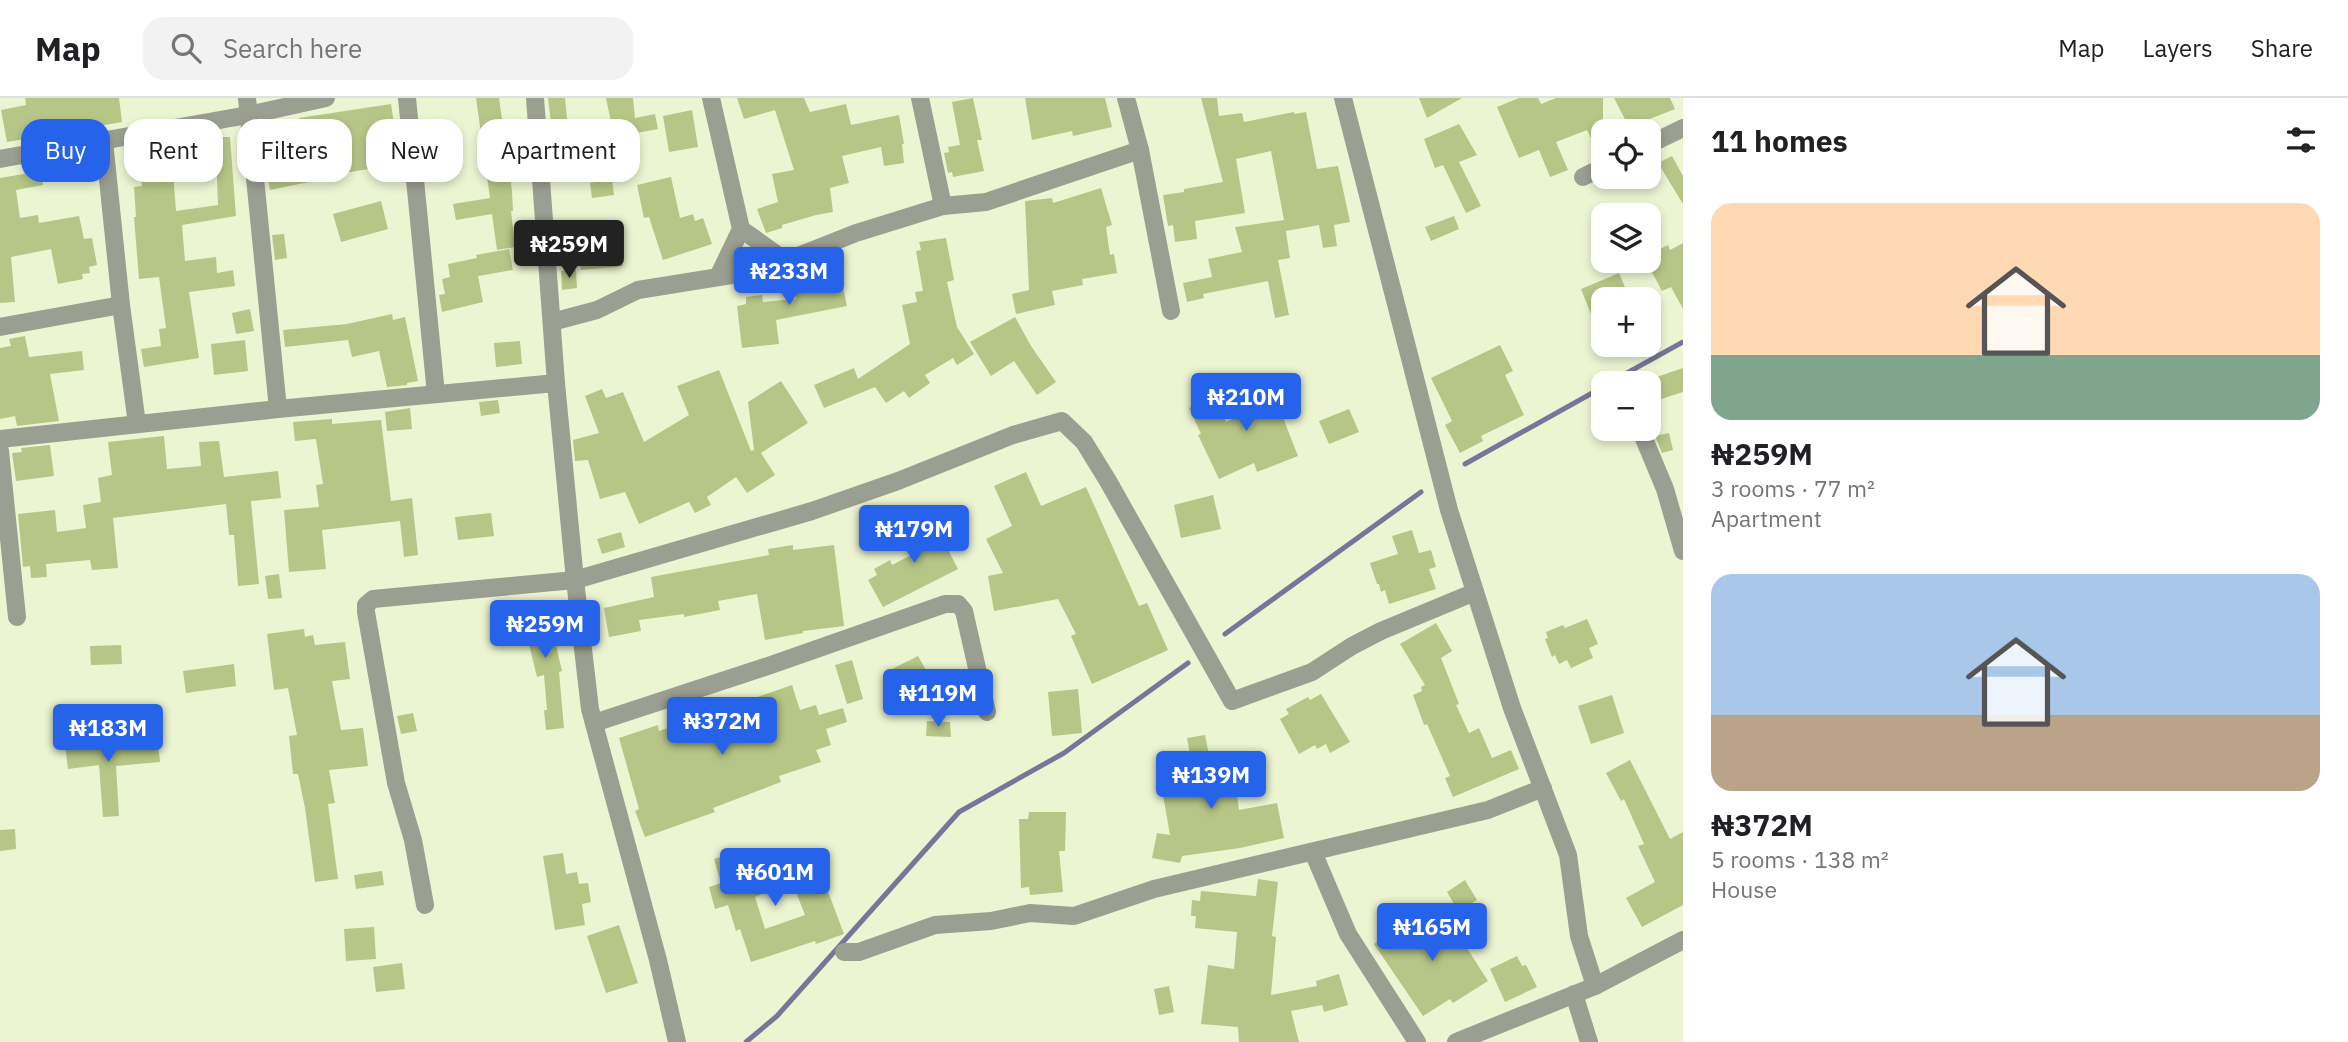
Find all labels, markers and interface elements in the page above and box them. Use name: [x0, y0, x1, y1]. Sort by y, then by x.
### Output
search box: [143, 17, 633, 80]
text: Map: [35, 27, 101, 70]
icon: search: [167, 29, 205, 67]
text: Search here: [223, 31, 362, 65]
text: Map: [2058, 32, 2105, 64]
text: Layers: [2143, 32, 2213, 64]
text: Share: [2251, 32, 2313, 64]
chip: Buy: [21, 119, 110, 182]
chip: Rent: [124, 119, 223, 182]
chip: Filters: [237, 119, 352, 182]
chip: New: [366, 119, 463, 182]
chip: Apartment: [477, 119, 640, 182]
map controls: [1591, 119, 1661, 441]
button: locate: [1591, 119, 1661, 189]
text: 11 homes: [1711, 121, 1848, 160]
icon: filters: [2282, 121, 2320, 159]
button: layers: [1591, 203, 1661, 273]
pin: ₦259M: [520, 220, 618, 280]
text: ₦259M: [530, 228, 608, 258]
pin: ₦233M: [740, 248, 838, 307]
icon: home: [1953, 248, 2079, 374]
text: ₦233M: [750, 255, 828, 285]
button: +: [1591, 287, 1661, 357]
button: −: [1591, 371, 1661, 441]
pin: ₦210M: [1197, 374, 1295, 433]
text: ₦210M: [1207, 381, 1285, 411]
text: ₦259M: [1711, 434, 1813, 473]
text: 3 rooms · 77 m²: [1711, 473, 1875, 503]
text: Apartment: [1711, 503, 1822, 533]
pin: ₦179M: [865, 505, 963, 565]
text: ₦179M: [875, 513, 953, 543]
pin: ₦259M: [496, 601, 594, 660]
text: ₦259M: [506, 608, 584, 638]
icon: home: [1953, 619, 2079, 745]
pin: ₦119M: [889, 670, 987, 729]
text: ₦119M: [899, 677, 977, 707]
pin: ₦372M: [673, 698, 771, 757]
pin: ₦183M: [59, 704, 157, 764]
text: ₦372M: [683, 705, 761, 735]
text: ₦183M: [69, 712, 147, 742]
pin: ₦139M: [1162, 752, 1260, 811]
text: ₦139M: [1172, 759, 1250, 789]
text: ₦372M: [1711, 805, 1813, 844]
text: 5 rooms · 138 m²: [1711, 844, 1889, 874]
pin: ₦601M: [726, 848, 824, 908]
text: ₦601M: [736, 856, 814, 886]
text: House: [1711, 874, 1777, 904]
pin: ₦165M: [1383, 904, 1481, 963]
text: ₦165M: [1393, 911, 1471, 941]

